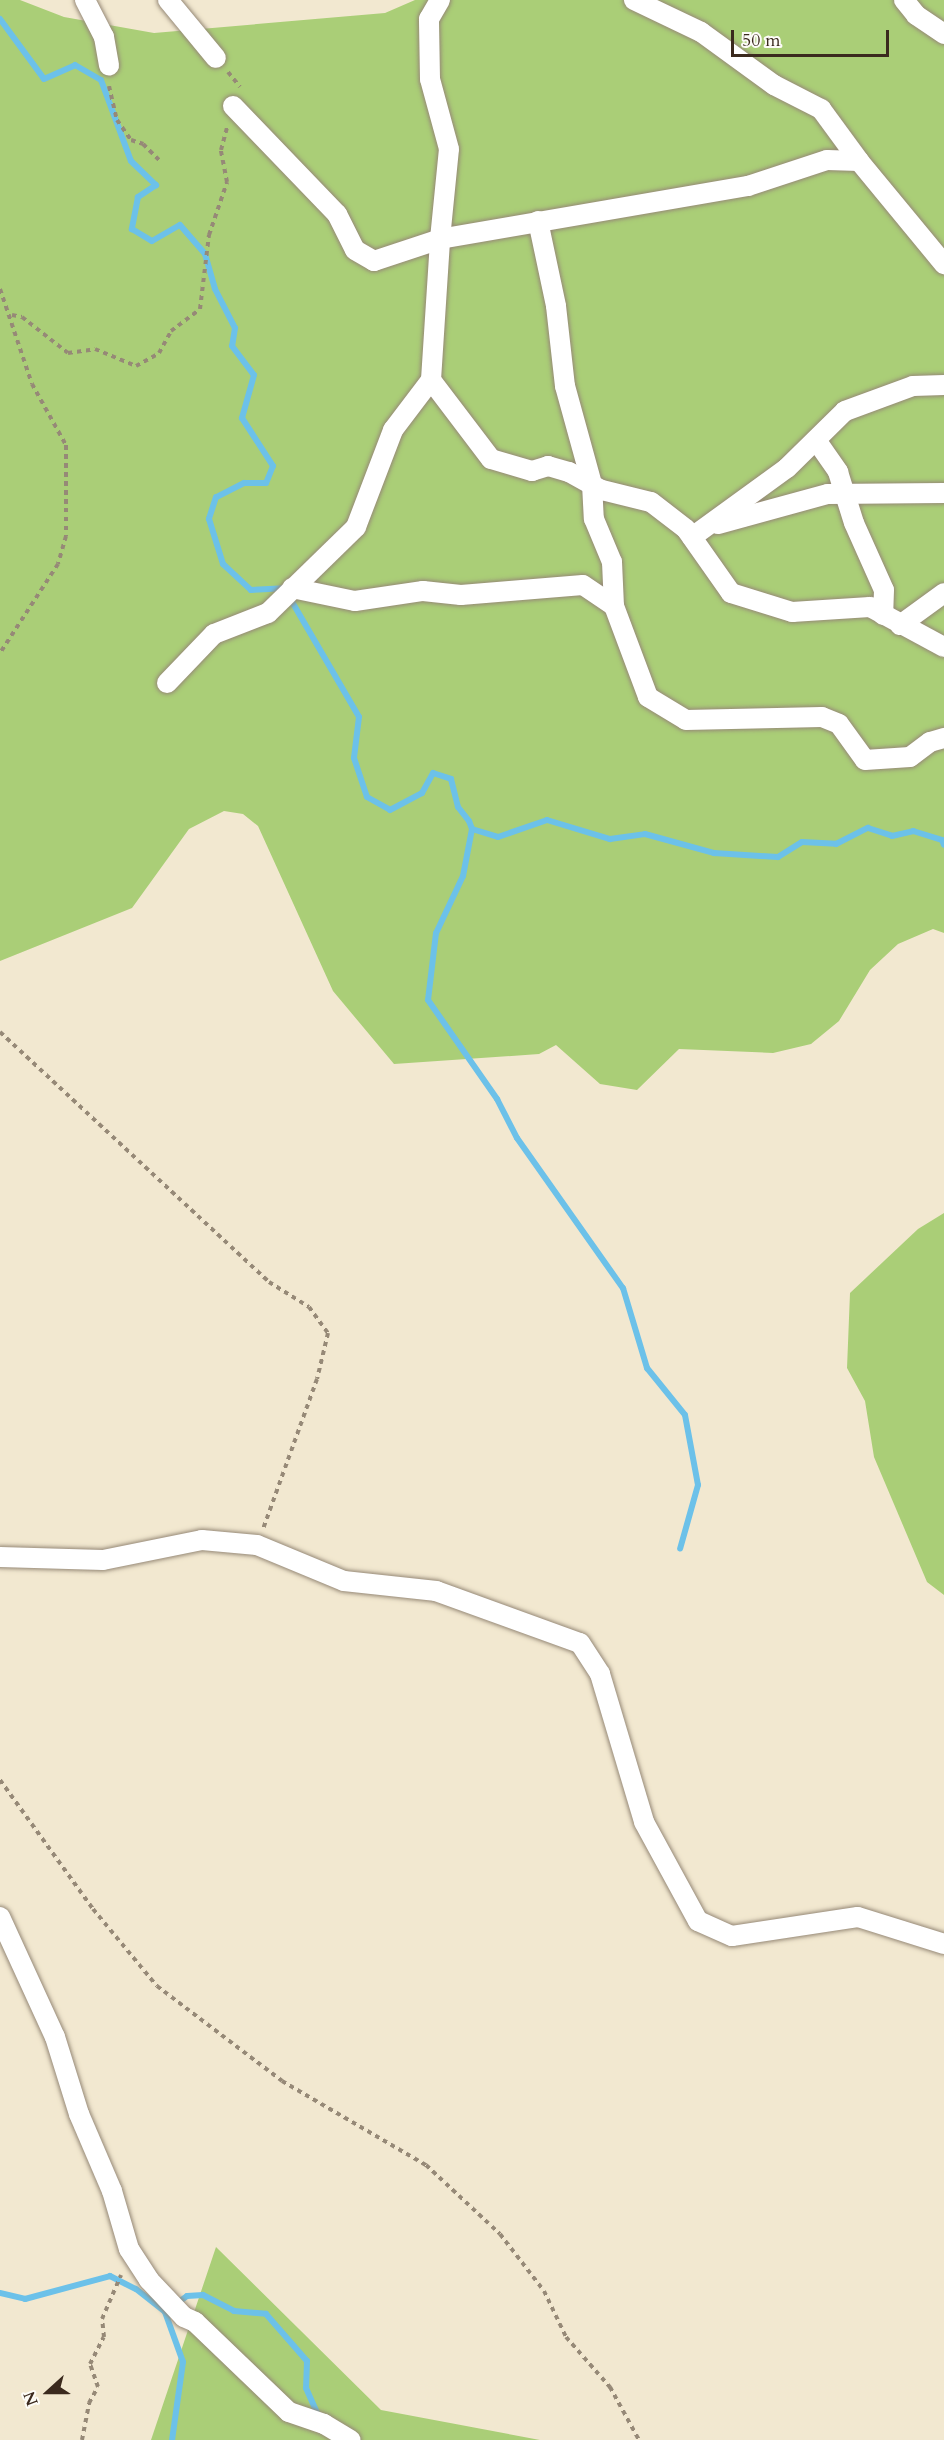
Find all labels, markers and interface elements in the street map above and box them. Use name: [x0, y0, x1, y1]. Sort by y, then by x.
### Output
scale bar: [734, 18, 892, 56]
text: 50 m: [742, 28, 781, 53]
north arrow: [18, 2362, 78, 2422]
text: N: [18, 2388, 44, 2409]

